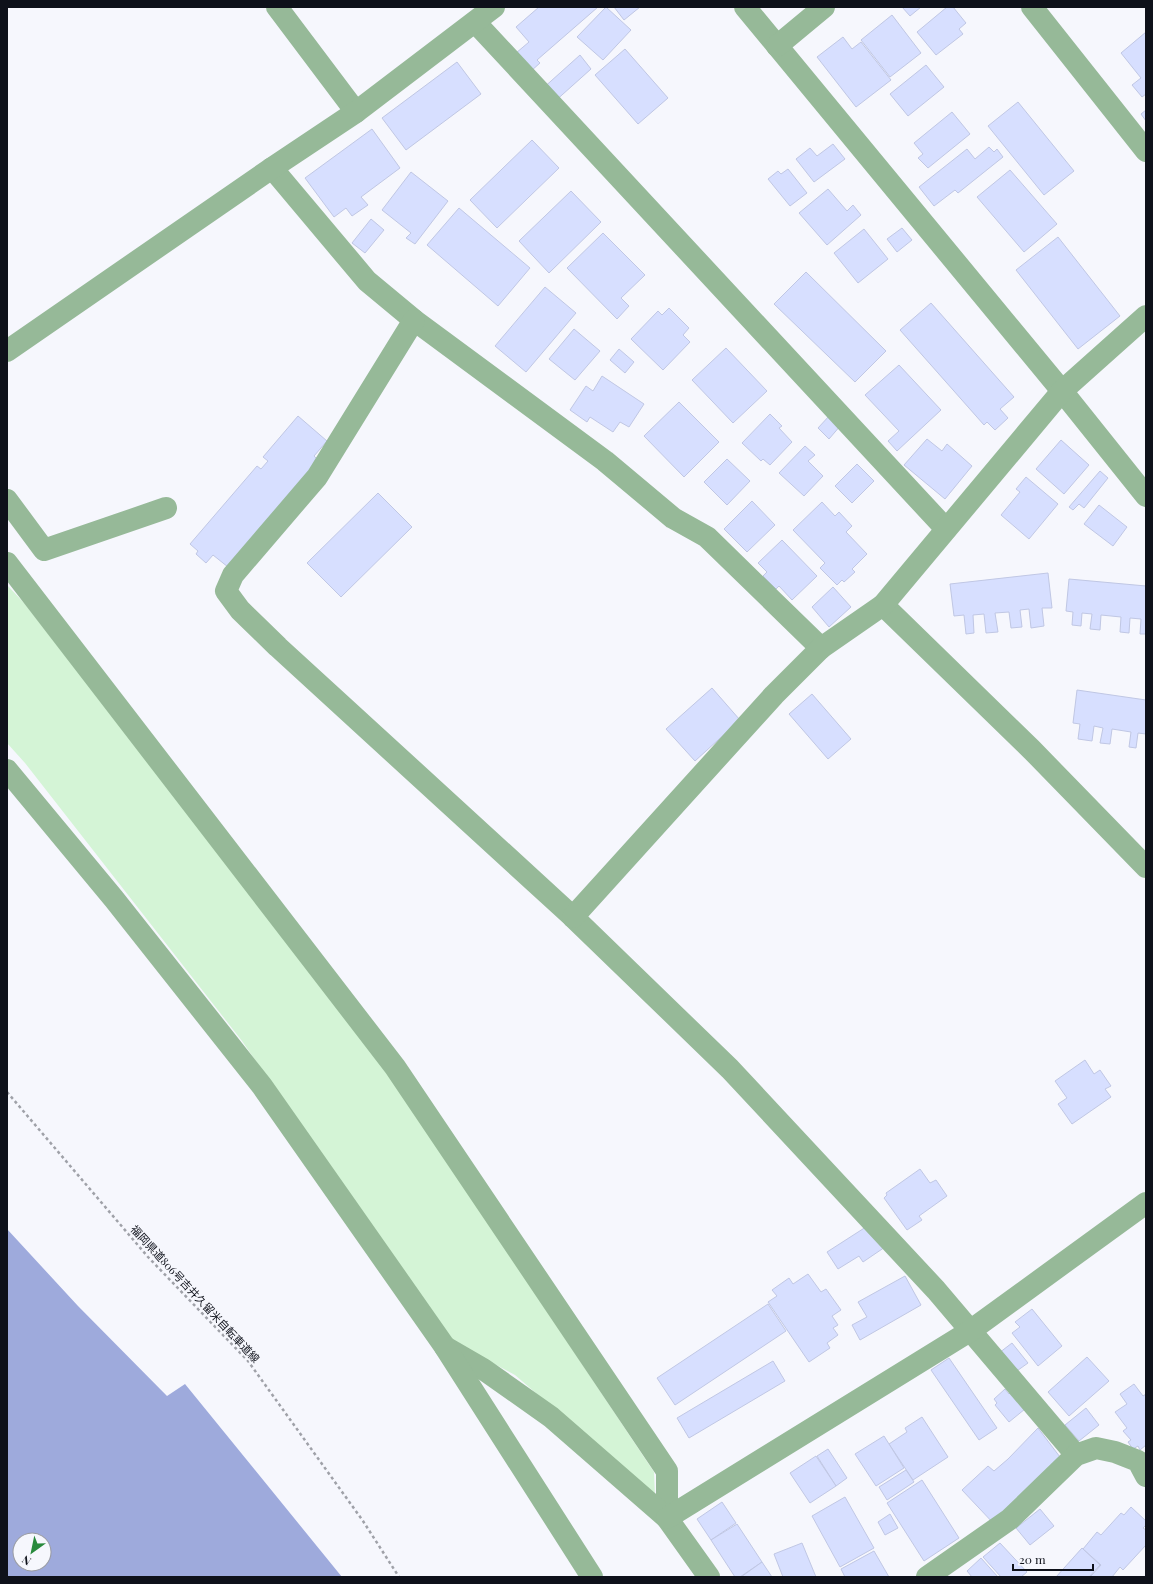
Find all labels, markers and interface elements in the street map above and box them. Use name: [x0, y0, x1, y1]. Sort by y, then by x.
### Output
street label: 福岡県道806号吉井久留米自転車道線: [127, 1222, 263, 1366]
north arrow: [12, 1532, 52, 1572]
scale bar: [1013, 1546, 1093, 1572]
text: 20 m: [1019, 1551, 1046, 1567]
text: N: [19, 1552, 34, 1569]

